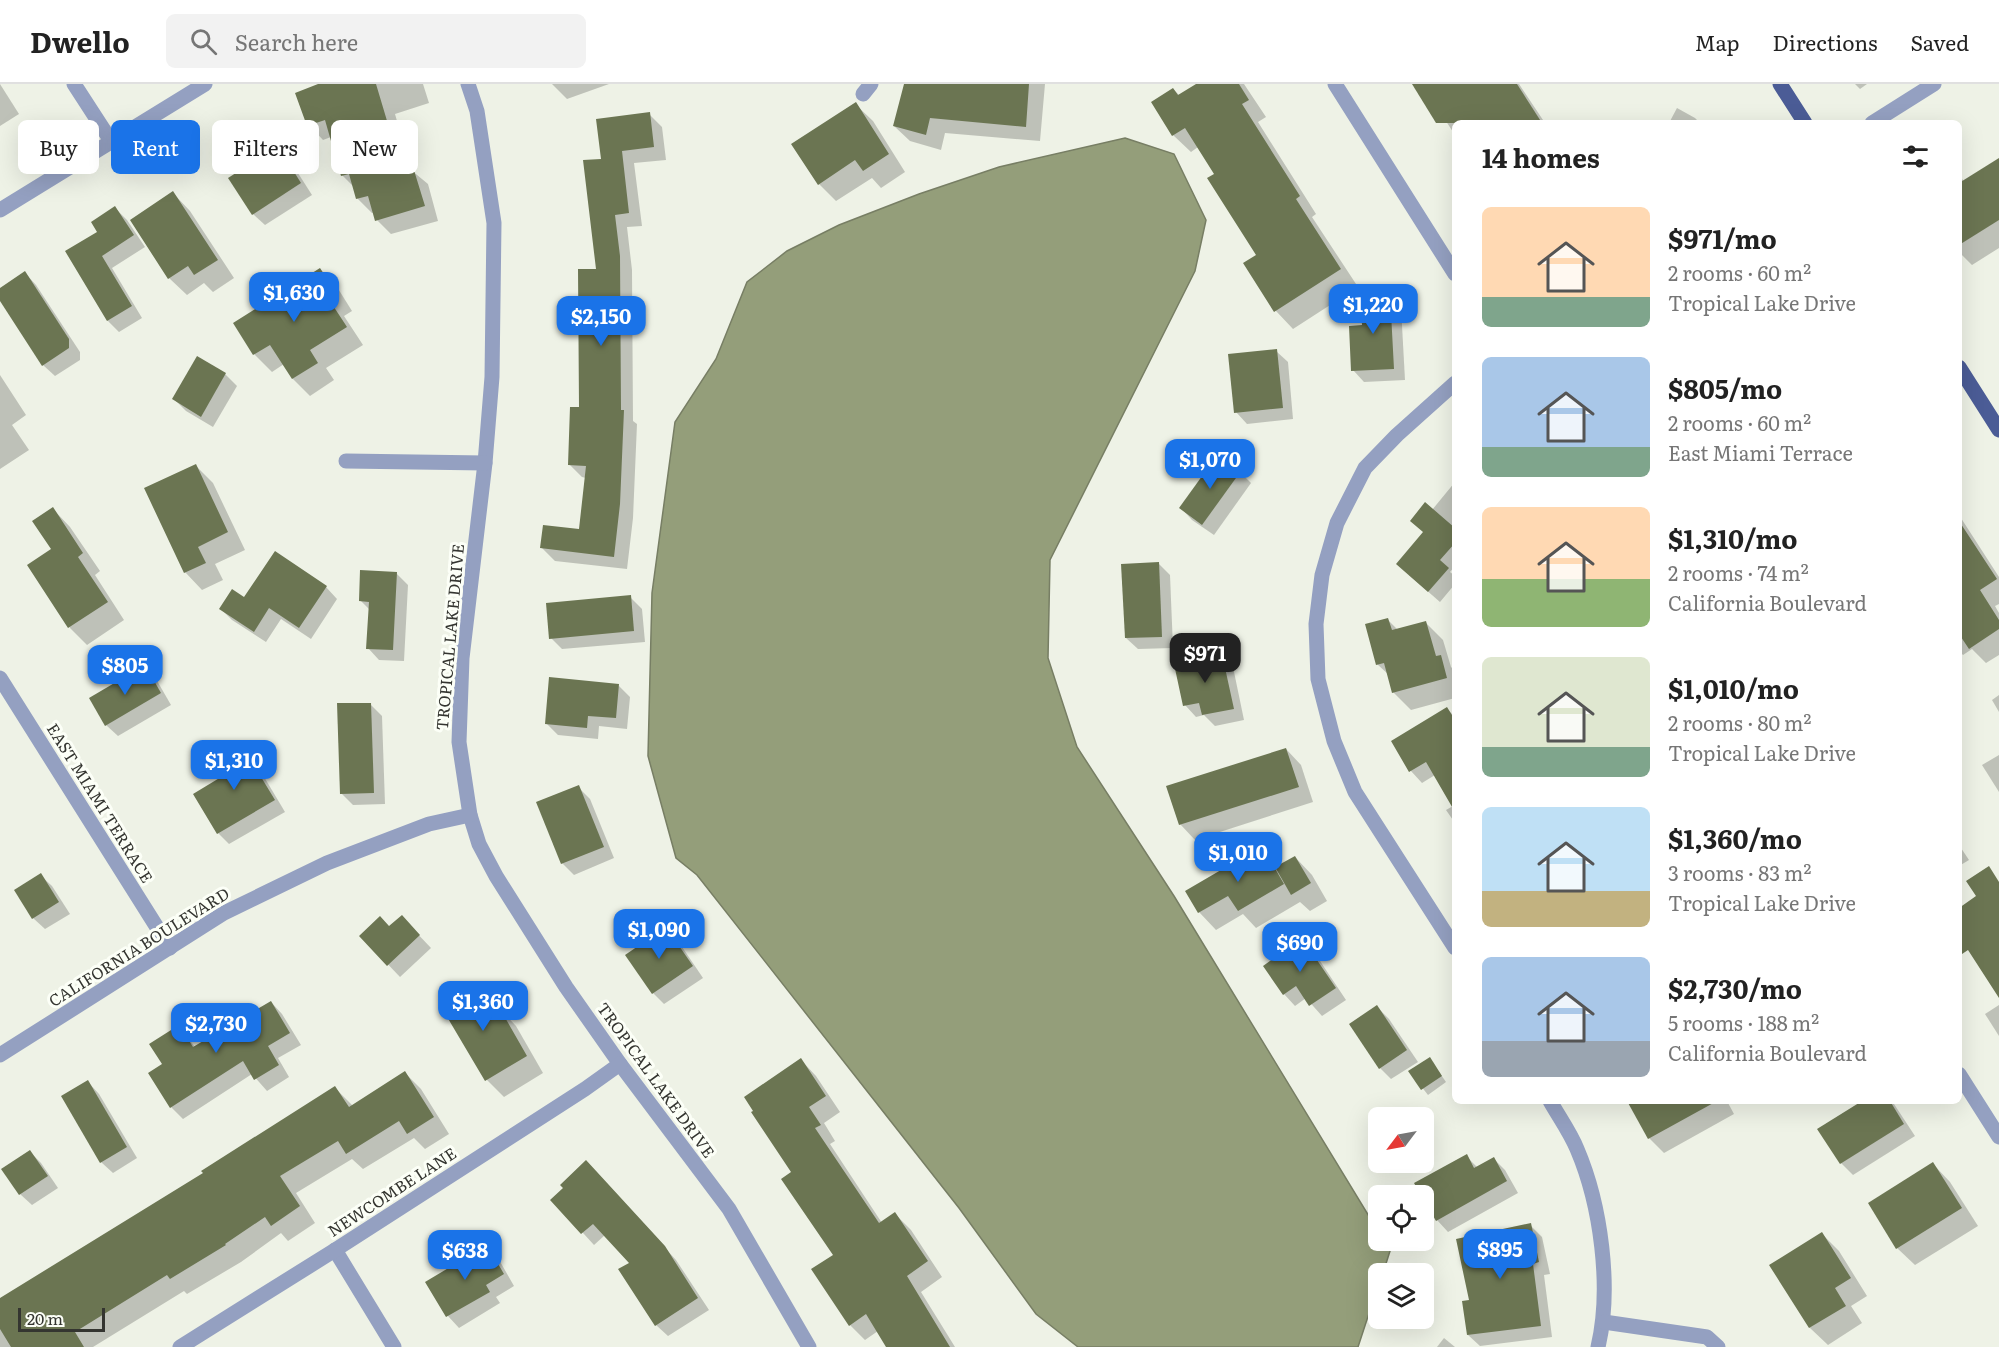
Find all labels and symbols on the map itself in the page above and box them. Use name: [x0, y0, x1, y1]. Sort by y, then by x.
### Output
pin: $1,630: [245, 272, 343, 323]
pin: $1,220: [1324, 284, 1422, 335]
pin: $2,150: [552, 296, 650, 347]
pin: $1,070: [1161, 439, 1259, 490]
street label: TROPICAL LAKE DRIVE: [429, 543, 469, 731]
pin: $971: [1169, 633, 1241, 684]
pin: $805: [89, 645, 161, 696]
street label: EAST MIAMI TERRACE: [42, 718, 160, 887]
pin: $1,310: [185, 740, 283, 791]
pin: $1,010: [1189, 832, 1287, 883]
street label: CALIFORNIA BOULEVARD: [43, 881, 233, 1012]
pin: $1,090: [610, 909, 708, 960]
pin: $690: [1264, 922, 1336, 973]
pin: $1,360: [434, 981, 532, 1032]
street label: TROPICAL LAKE DRIVE: [592, 997, 721, 1162]
pin: $2,730: [167, 1003, 265, 1054]
north arrow: [1368, 1107, 1434, 1173]
street label: NEWCOMBE LANE: [322, 1141, 461, 1242]
pin: $895: [1464, 1229, 1536, 1280]
pin: $638: [429, 1230, 501, 1281]
scale bar: [18, 1305, 105, 1332]

